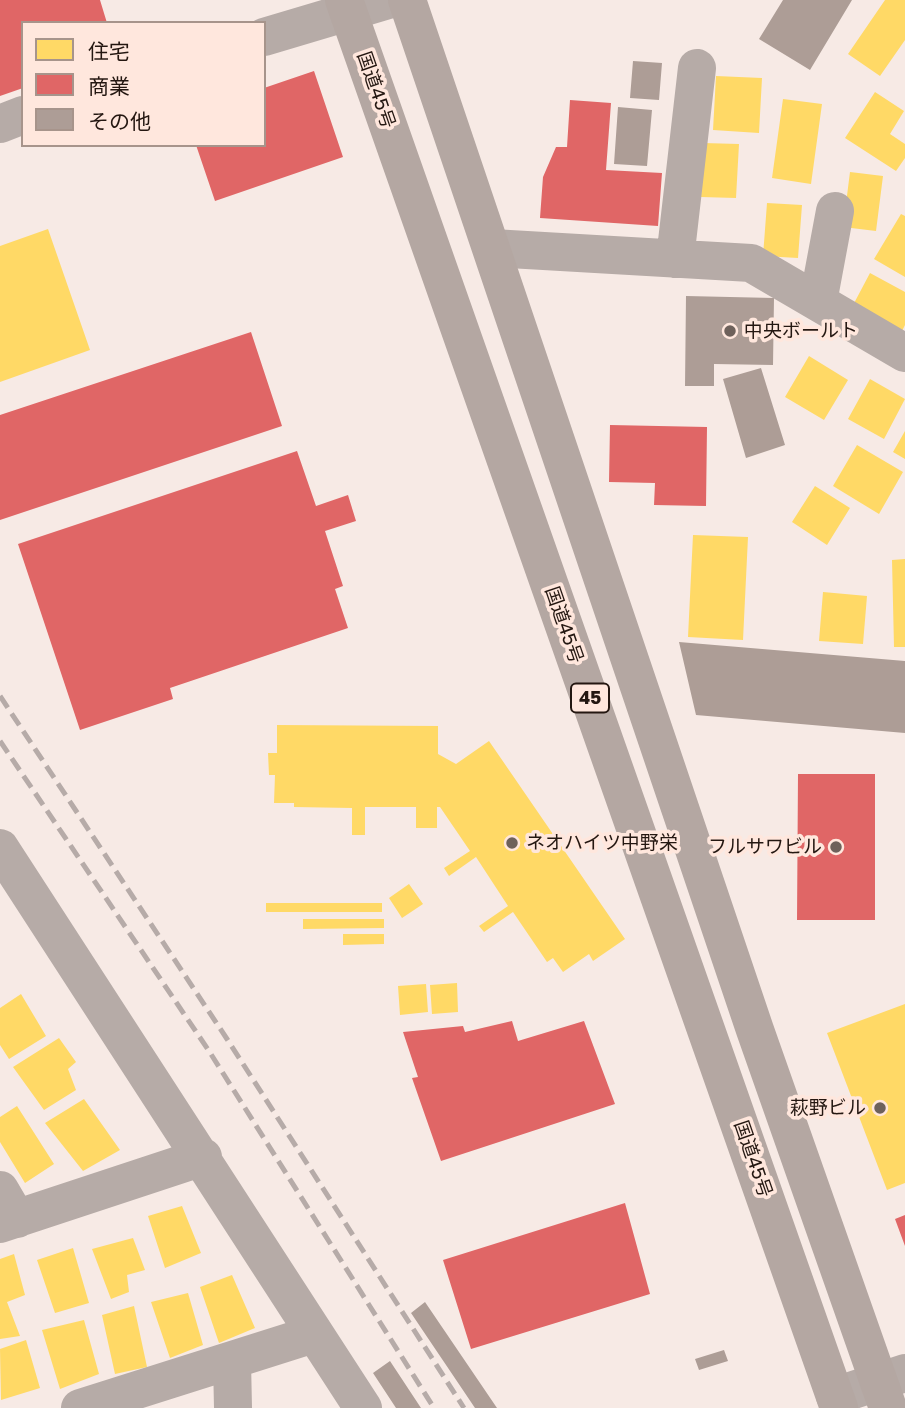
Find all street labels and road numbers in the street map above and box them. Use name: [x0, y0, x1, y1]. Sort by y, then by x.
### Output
street label: 国道45号: [352, 49, 400, 131]
street label: 国道45号: [540, 584, 588, 666]
road number: 45: [571, 684, 609, 712]
street label: 国道45号: [729, 1118, 777, 1200]

